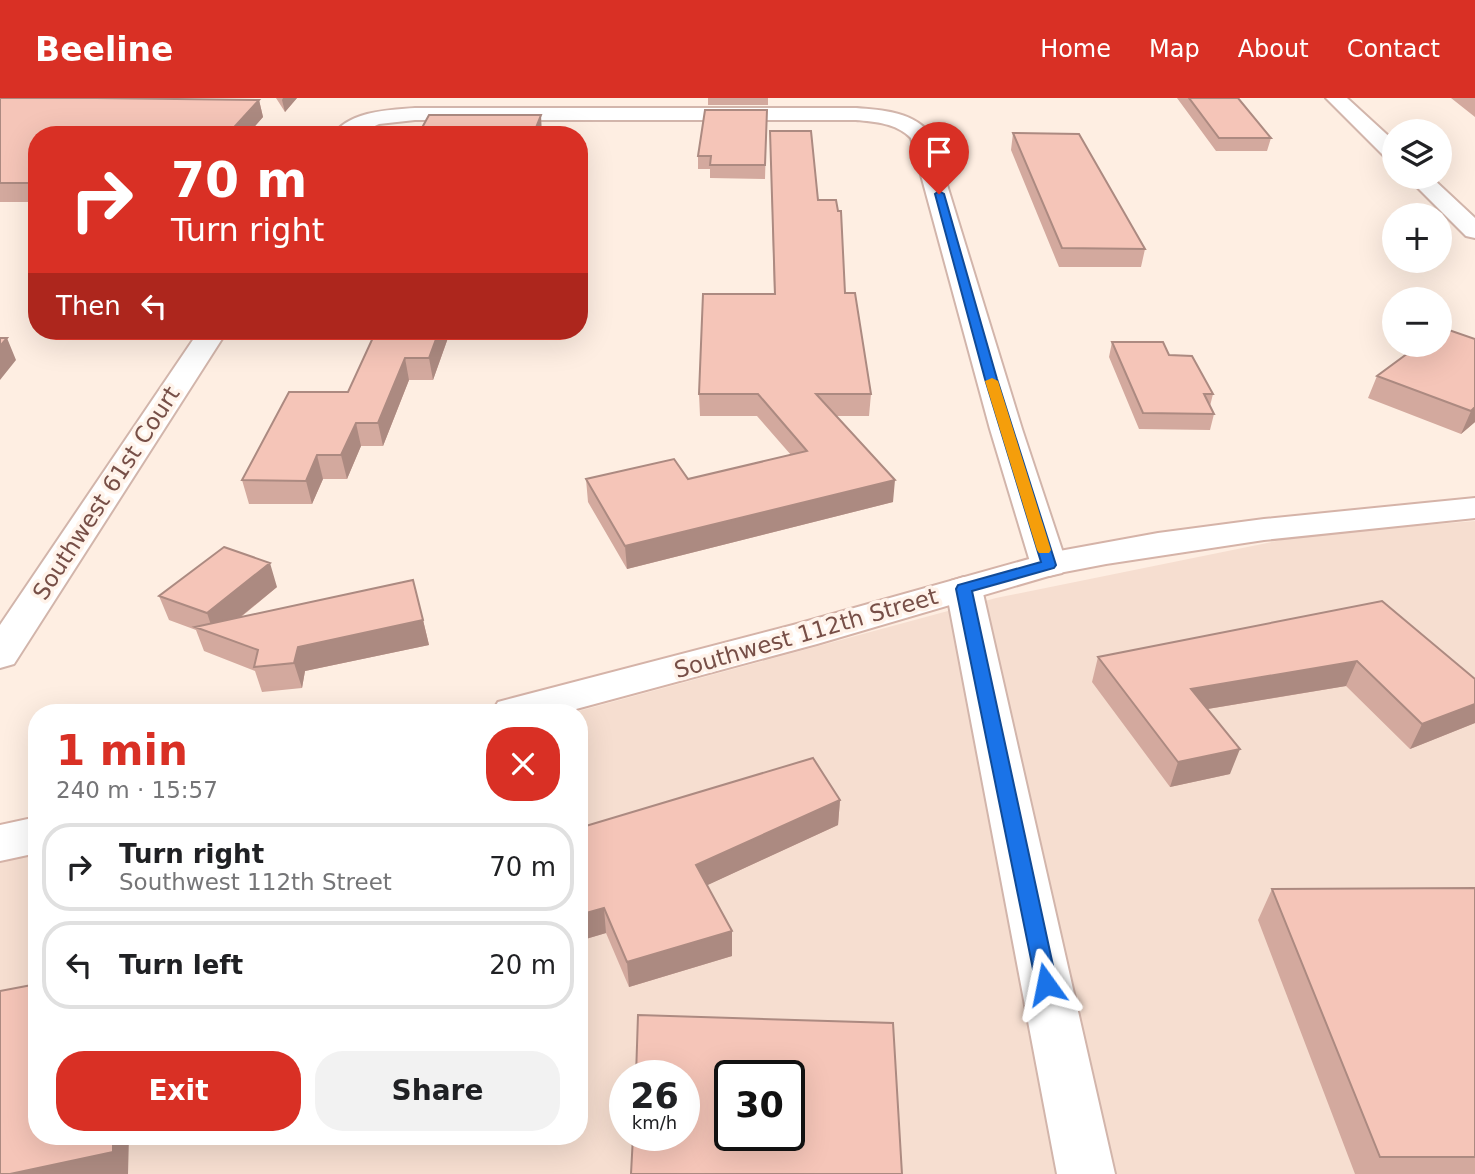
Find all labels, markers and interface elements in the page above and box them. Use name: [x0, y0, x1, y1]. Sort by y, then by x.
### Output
text: Beeline: [35, 30, 173, 69]
text: Home: [1040, 35, 1111, 63]
text: Map: [1149, 35, 1200, 63]
text: About: [1238, 35, 1309, 63]
text: Contact: [1347, 35, 1440, 63]
map controls: [1382, 119, 1452, 357]
button: layers: [1382, 119, 1452, 189]
pin: [909, 122, 969, 194]
icon: arrive: [920, 133, 958, 171]
text: 70 m: [171, 152, 307, 209]
icon: right: [56, 154, 147, 245]
button: +: [1382, 203, 1452, 273]
text: Turn right: [171, 211, 324, 249]
icon: left: [135, 287, 173, 325]
button: −: [1382, 287, 1452, 357]
text: Then: [56, 291, 121, 321]
street label: Southwest 61st Court: [27, 382, 185, 604]
street label: Southwest 112th Street: [671, 583, 941, 683]
text: 1 min: [56, 726, 188, 775]
button: close: [486, 727, 560, 801]
text: 240 m · 15:57: [56, 777, 218, 803]
text: Turn right: [119, 839, 264, 869]
icon: right: [60, 848, 98, 886]
text: 70 m: [489, 852, 556, 882]
text: Southwest 112th Street: [119, 869, 392, 895]
icon: left: [60, 946, 98, 984]
position arrow: [1009, 947, 1083, 1021]
text: Turn left: [119, 950, 243, 980]
text: 20 m: [489, 950, 556, 980]
button: Exit: [56, 1051, 301, 1131]
button: Share: [315, 1051, 560, 1131]
speed limit sign: 30: [714, 1060, 805, 1151]
text: 26: [630, 1076, 679, 1116]
text: km/h: [632, 1112, 677, 1133]

